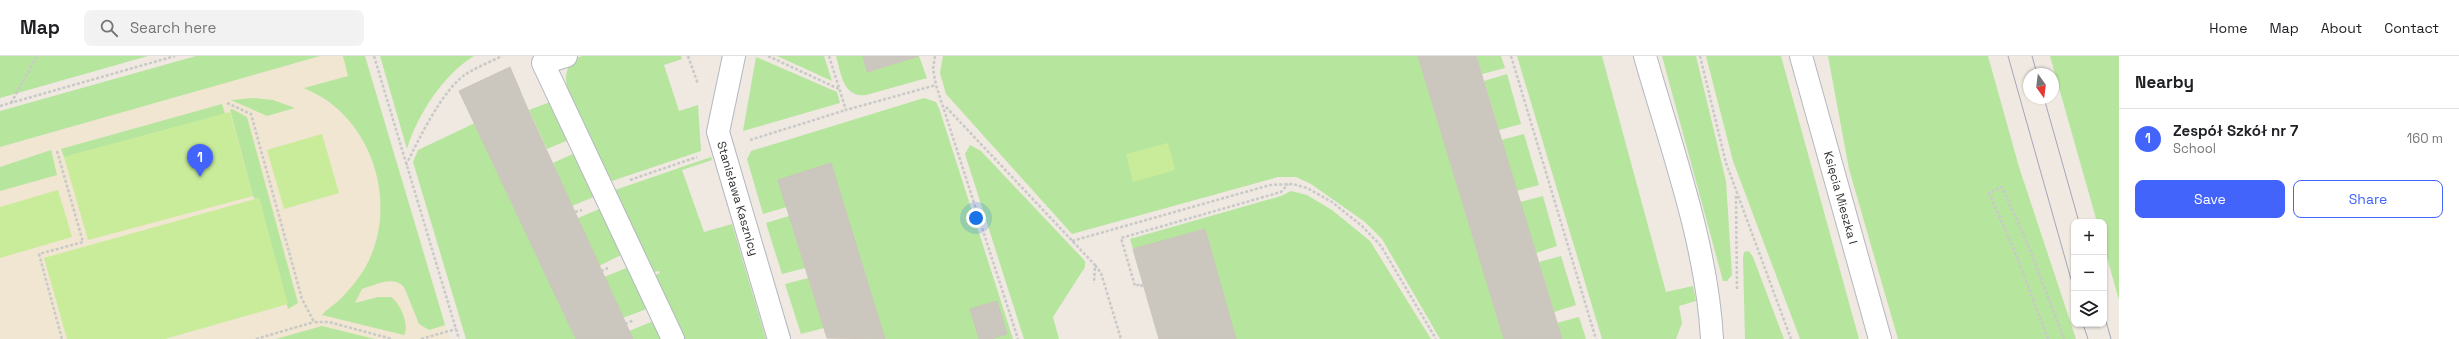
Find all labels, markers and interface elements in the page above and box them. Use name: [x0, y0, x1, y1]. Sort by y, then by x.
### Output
search box: [84, 10, 364, 46]
text: Map: [20, 15, 60, 40]
icon: search: [98, 17, 120, 39]
text: Search here: [130, 18, 216, 37]
text: Home: [2209, 19, 2247, 37]
text: Map: [2269, 19, 2299, 37]
text: About: [2321, 19, 2362, 37]
text: Contact: [2384, 19, 2439, 37]
north arrow: [2023, 68, 2059, 104]
text: Nearby: [2135, 71, 2194, 93]
text: Zespół Szkół nr 7: [2173, 121, 2298, 140]
text: 1: [2145, 130, 2151, 147]
text: 160 m: [2407, 130, 2443, 147]
street label: Stanisława Kasznicy: [713, 139, 762, 258]
text: School: [2173, 140, 2216, 157]
pin: 1: [187, 144, 213, 177]
street label: Księcia Mieszka I: [1820, 149, 1861, 246]
button: Save: [2135, 180, 2285, 218]
button: Share: [2293, 180, 2443, 218]
your location: [966, 208, 986, 228]
map controls: [2071, 219, 2107, 327]
button: +: [2071, 219, 2107, 255]
button: −: [2071, 255, 2107, 291]
button: layers: [2071, 291, 2107, 327]

